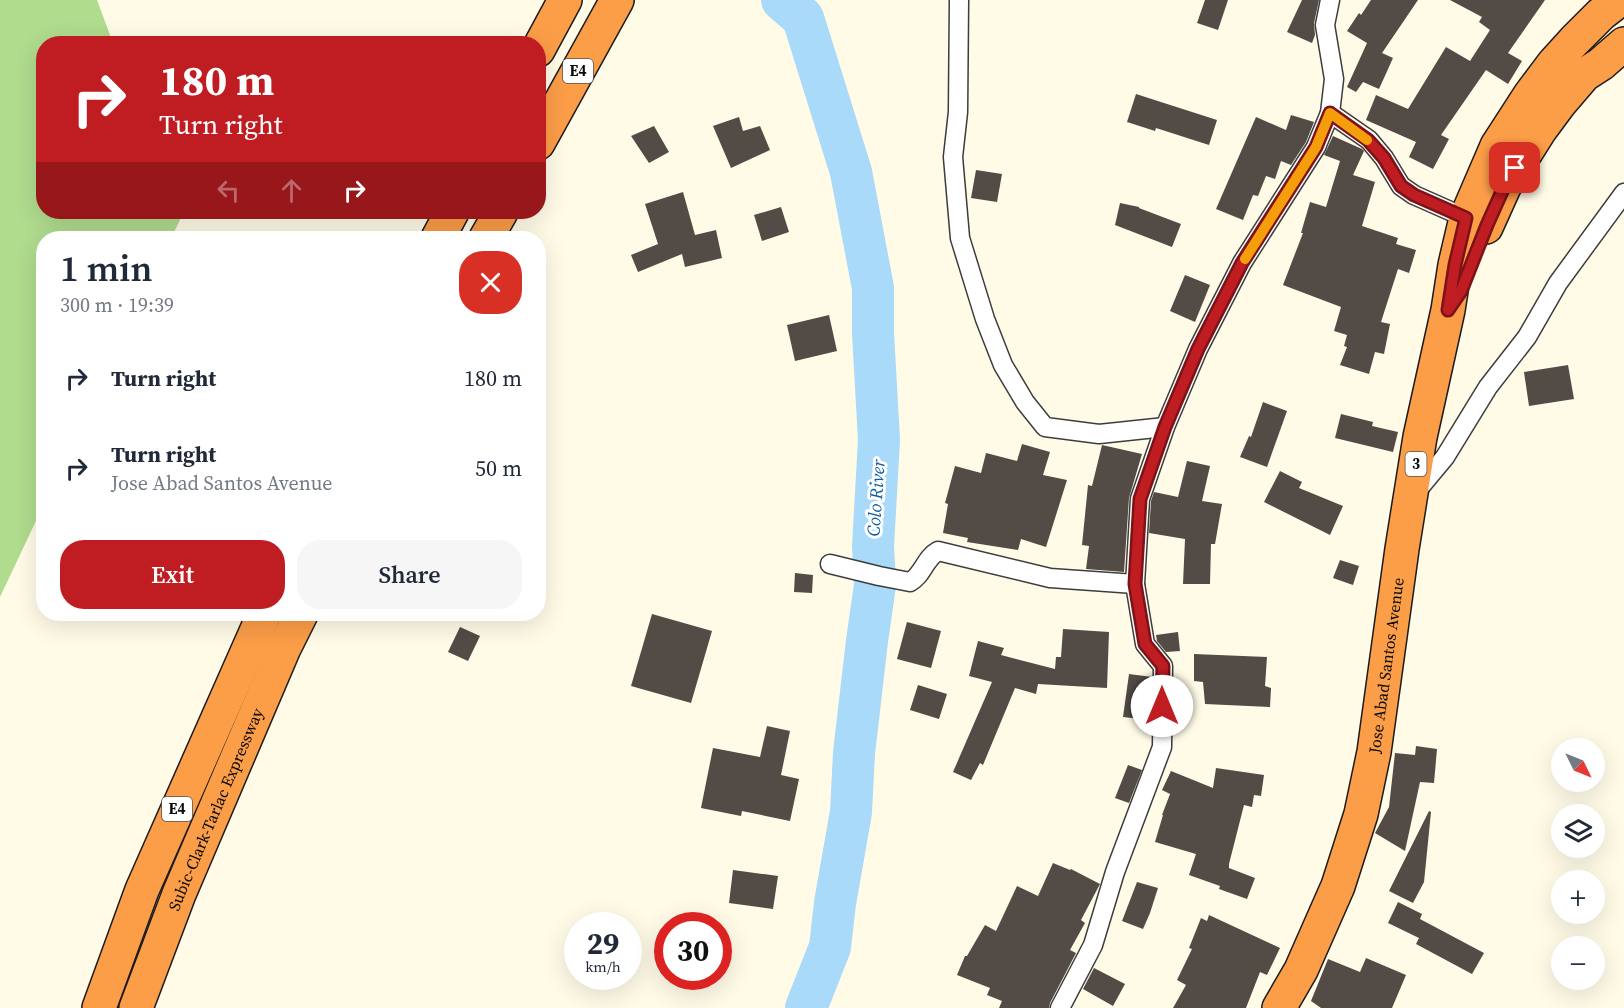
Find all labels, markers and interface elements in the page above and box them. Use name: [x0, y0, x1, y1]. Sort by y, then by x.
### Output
text: 180 m: [159, 51, 274, 109]
road number: E4: [563, 59, 593, 83]
icon: right: [60, 60, 138, 138]
text: Turn right: [159, 106, 283, 143]
pin: [1489, 142, 1540, 193]
icon: arrive: [1498, 151, 1531, 184]
icon: left: [212, 174, 245, 207]
icon: ahead: [275, 174, 308, 207]
icon: right: [338, 174, 371, 207]
text: 1 min: [60, 244, 152, 293]
button: close: [459, 251, 522, 314]
text: 300 m · 19:39: [60, 291, 174, 319]
icon: right: [60, 362, 93, 395]
text: Turn right: [111, 363, 216, 393]
text: 180 m: [464, 363, 522, 393]
text: Turn right: [111, 439, 216, 469]
icon: right: [60, 452, 93, 485]
road number: 3: [1406, 452, 1426, 476]
text: 50 m: [475, 453, 522, 483]
water label: Colo River: [860, 458, 891, 537]
text: Jose Abad Santos Avenue: [111, 469, 332, 497]
button: Exit: [60, 540, 285, 609]
button: Share: [297, 540, 522, 609]
street label: Jose Abad Santos Avenue: [1363, 576, 1409, 756]
position arrow: [1130, 674, 1194, 738]
street label: Subic-Clark-Tarlac Expressway: [163, 704, 268, 914]
north arrow: [1551, 738, 1605, 792]
map controls: [1551, 738, 1605, 990]
road number: E4: [162, 797, 192, 821]
button: layers: [1551, 804, 1605, 858]
button: +: [1551, 870, 1605, 924]
speed limit sign: 30: [654, 912, 732, 990]
text: 29: [587, 923, 619, 964]
button: −: [1551, 936, 1605, 990]
text: km/h: [585, 956, 621, 977]

